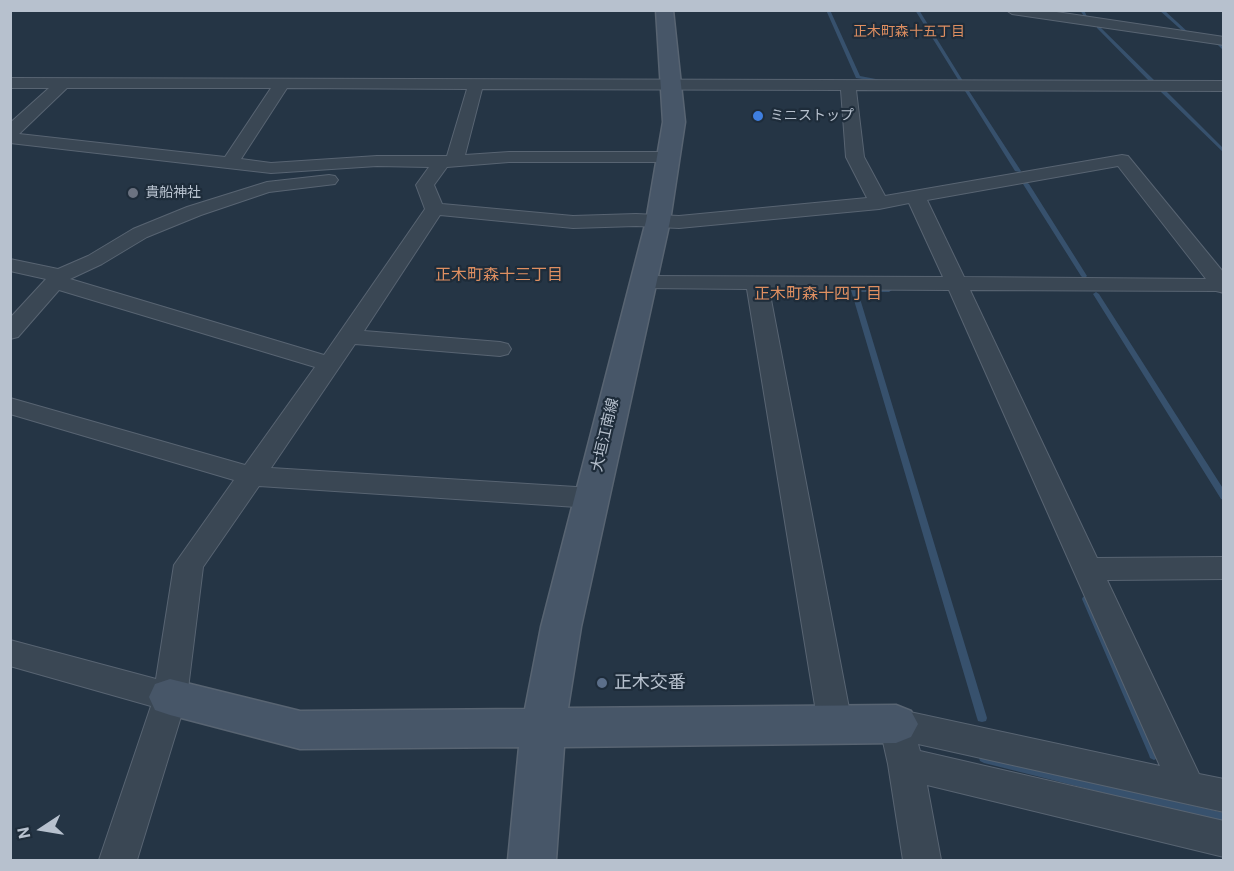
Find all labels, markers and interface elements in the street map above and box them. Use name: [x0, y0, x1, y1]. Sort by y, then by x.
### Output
district label: 正木町森十五丁目: [853, 24, 965, 40]
place label: ミニストップ: [770, 108, 854, 124]
marker: ミニストップ: [751, 109, 765, 123]
place label: 貴船神社: [145, 185, 201, 201]
marker: 貴船神社: [126, 186, 140, 200]
district label: 正木町森十三丁目: [435, 266, 563, 286]
district label: 正木町森十四丁目: [754, 285, 882, 305]
street label: 大垣江南線: [589, 396, 623, 474]
place label: 正木交番: [614, 672, 686, 694]
marker: 正木交番: [595, 676, 609, 690]
north arrow: [12, 799, 72, 859]
text: N: [13, 825, 34, 840]

